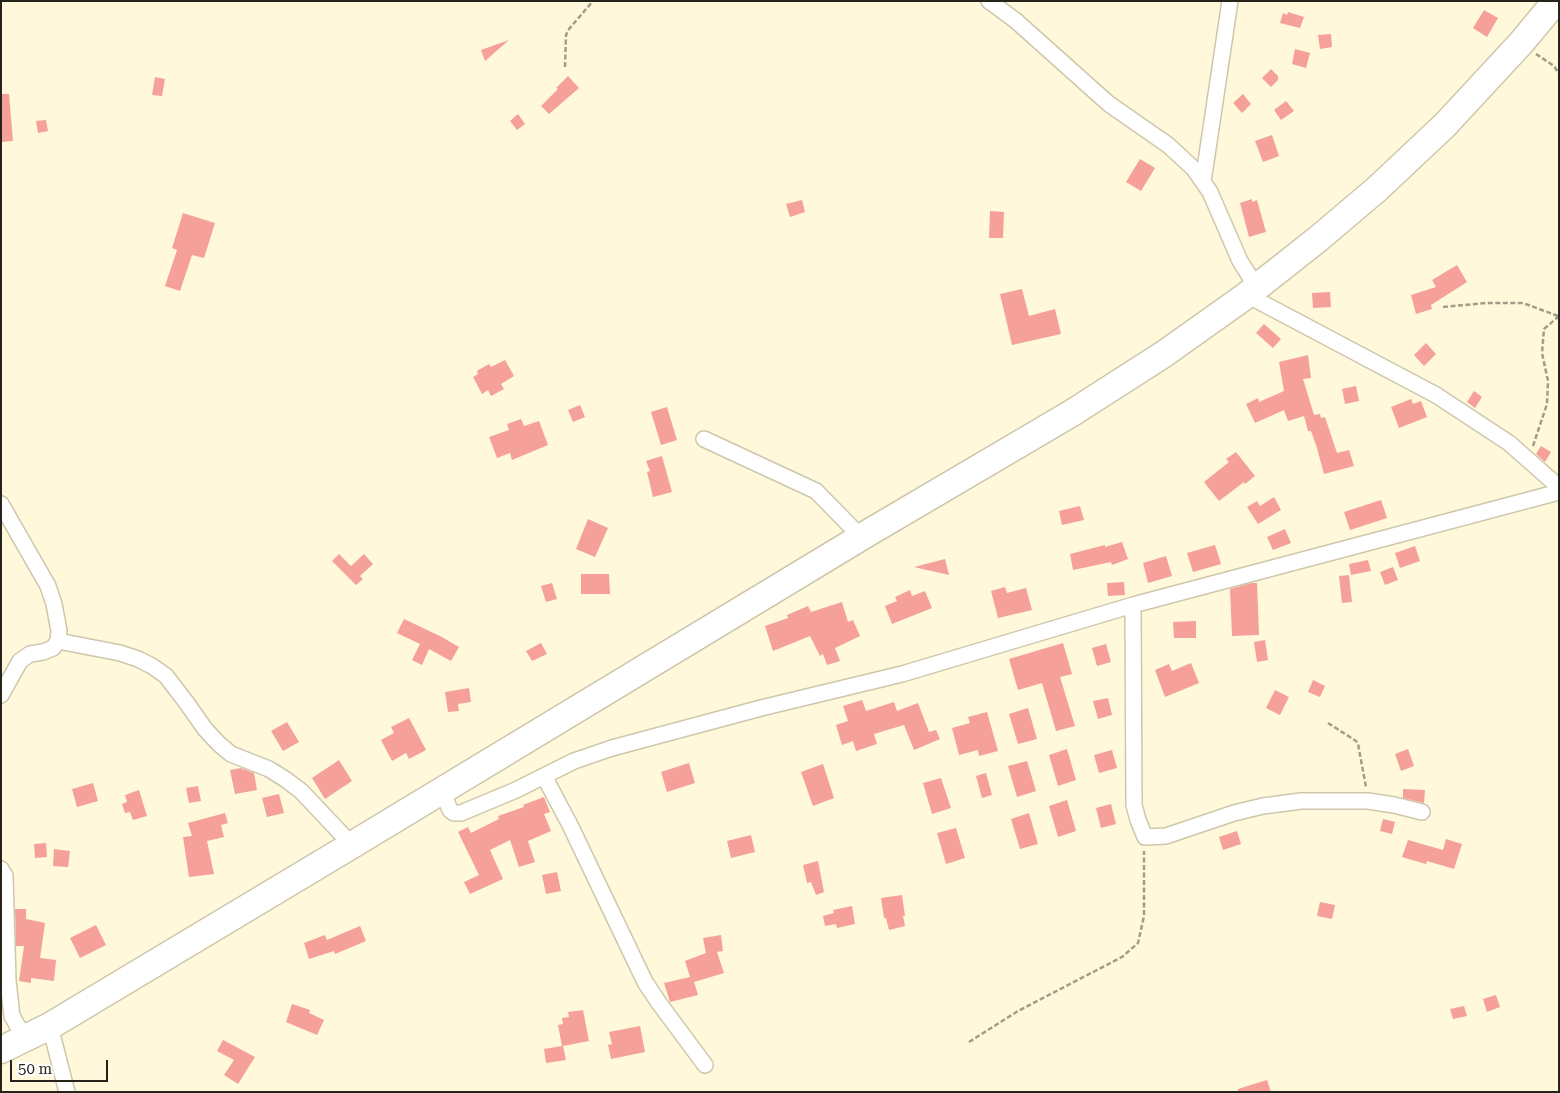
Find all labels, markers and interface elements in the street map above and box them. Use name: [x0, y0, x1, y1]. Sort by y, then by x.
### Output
scale bar: [12, 1050, 110, 1082]
text: 50 m: [18, 1060, 52, 1078]

